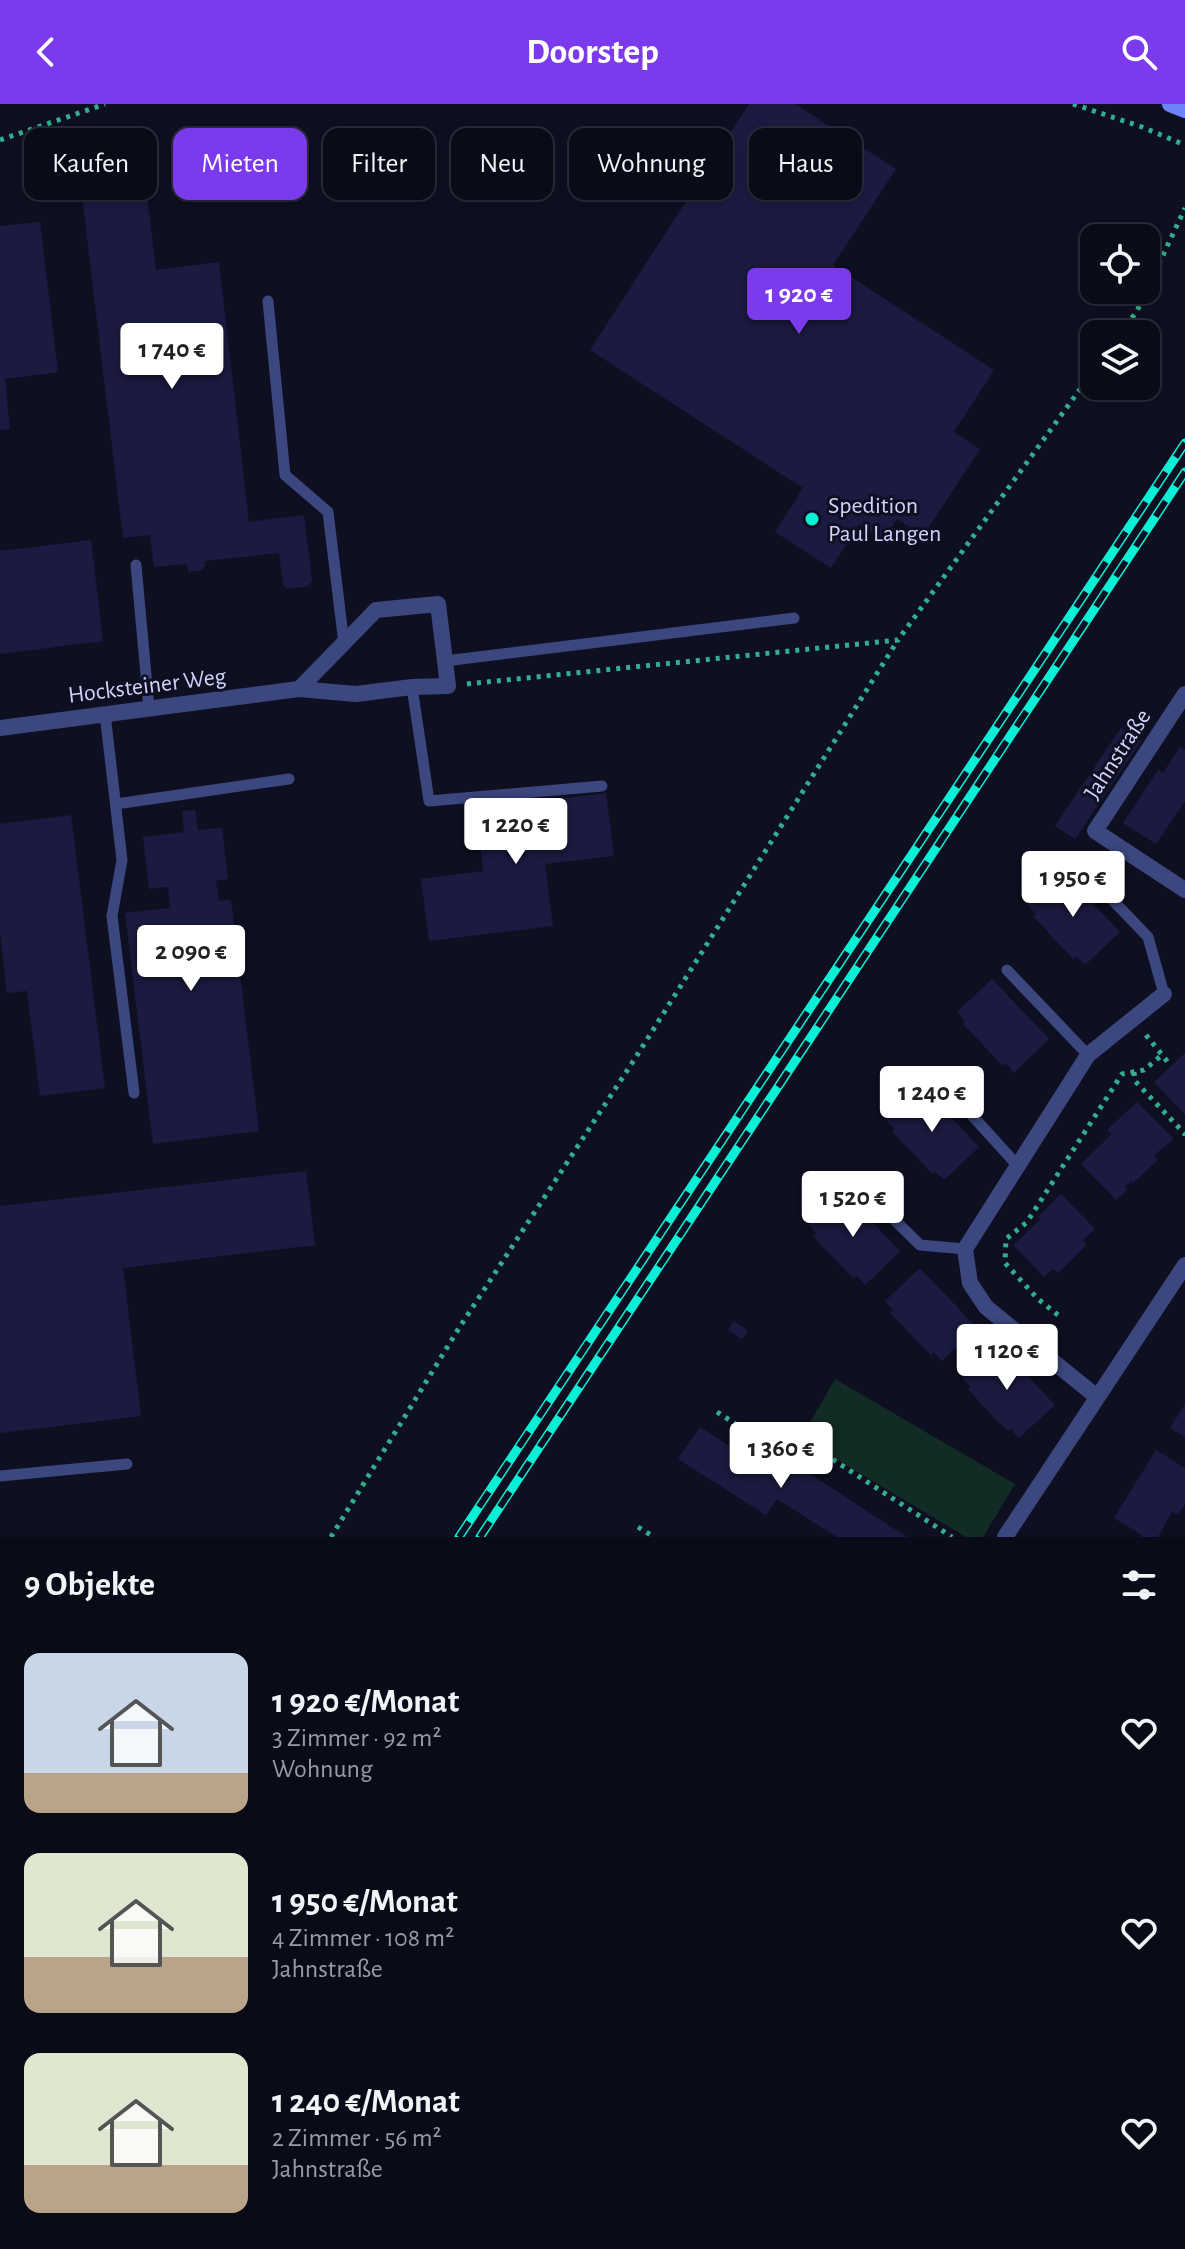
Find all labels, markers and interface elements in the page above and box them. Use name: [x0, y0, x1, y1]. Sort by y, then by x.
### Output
icon: back: [24, 30, 68, 74]
icon: search: [1117, 30, 1161, 74]
text: Doorstep: [526, 34, 659, 70]
chip: Kaufen: [24, 128, 157, 200]
chip: Mieten: [173, 128, 307, 200]
chip: Filter: [323, 128, 435, 200]
chip: Neu: [451, 128, 553, 200]
chip: Wohnung: [569, 128, 733, 200]
chip: Haus: [749, 128, 862, 200]
map controls: [1080, 224, 1160, 400]
button: locate: [1080, 224, 1160, 304]
pin: 1 920 €: [725, 268, 873, 336]
text: 1 920 €: [765, 281, 833, 307]
button: layers: [1080, 320, 1160, 400]
pin: 1 740 €: [98, 323, 246, 391]
text: 1 740 €: [138, 336, 206, 362]
place label: Spedition Paul Langen: [828, 494, 941, 546]
marker: Spedition Paul Langen: [803, 510, 821, 528]
street label: Hocksteiner Weg: [67, 664, 228, 708]
street label: Jahnstraße: [1080, 705, 1156, 804]
pin: 1 220 €: [442, 798, 590, 866]
text: 1 220 €: [482, 811, 550, 837]
pin: 1 950 €: [999, 851, 1147, 919]
text: 1 950 €: [1040, 864, 1106, 890]
pin: 2 090 €: [117, 925, 265, 993]
text: 2 090 €: [155, 938, 227, 964]
pin: 1 240 €: [858, 1066, 1006, 1134]
text: 1 240 €: [898, 1079, 966, 1105]
pin: 1 520 €: [779, 1171, 927, 1239]
text: 1 520 €: [820, 1184, 886, 1210]
pin: 1 120 €: [933, 1324, 1081, 1392]
text: 1 120 €: [975, 1337, 1039, 1363]
pin: 1 360 €: [707, 1422, 855, 1490]
text: 1 360 €: [748, 1435, 814, 1461]
icon: filters: [1117, 1563, 1161, 1607]
text: 9 Objekte: [24, 1568, 155, 1602]
icon: home: [88, 1685, 184, 1781]
text: 1 920 €/Monat: [272, 1685, 459, 1719]
icon: heart: [1117, 1711, 1161, 1755]
text: 3 Zimmer · 92 m²: [272, 1725, 442, 1751]
text: Wohnung: [272, 1756, 373, 1782]
icon: home: [88, 1885, 184, 1981]
text: 1 950 €/Monat: [272, 1885, 458, 1919]
icon: heart: [1117, 1911, 1161, 1955]
text: 4 Zimmer · 108 m²: [272, 1925, 454, 1951]
text: Jahnstraße: [272, 1956, 383, 1982]
icon: home: [88, 2085, 184, 2181]
text: 1 240 €/Monat: [272, 2085, 460, 2119]
icon: heart: [1117, 2111, 1161, 2155]
text: 2 Zimmer · 56 m²: [272, 2125, 442, 2151]
text: Jahnstraße: [272, 2156, 383, 2182]

